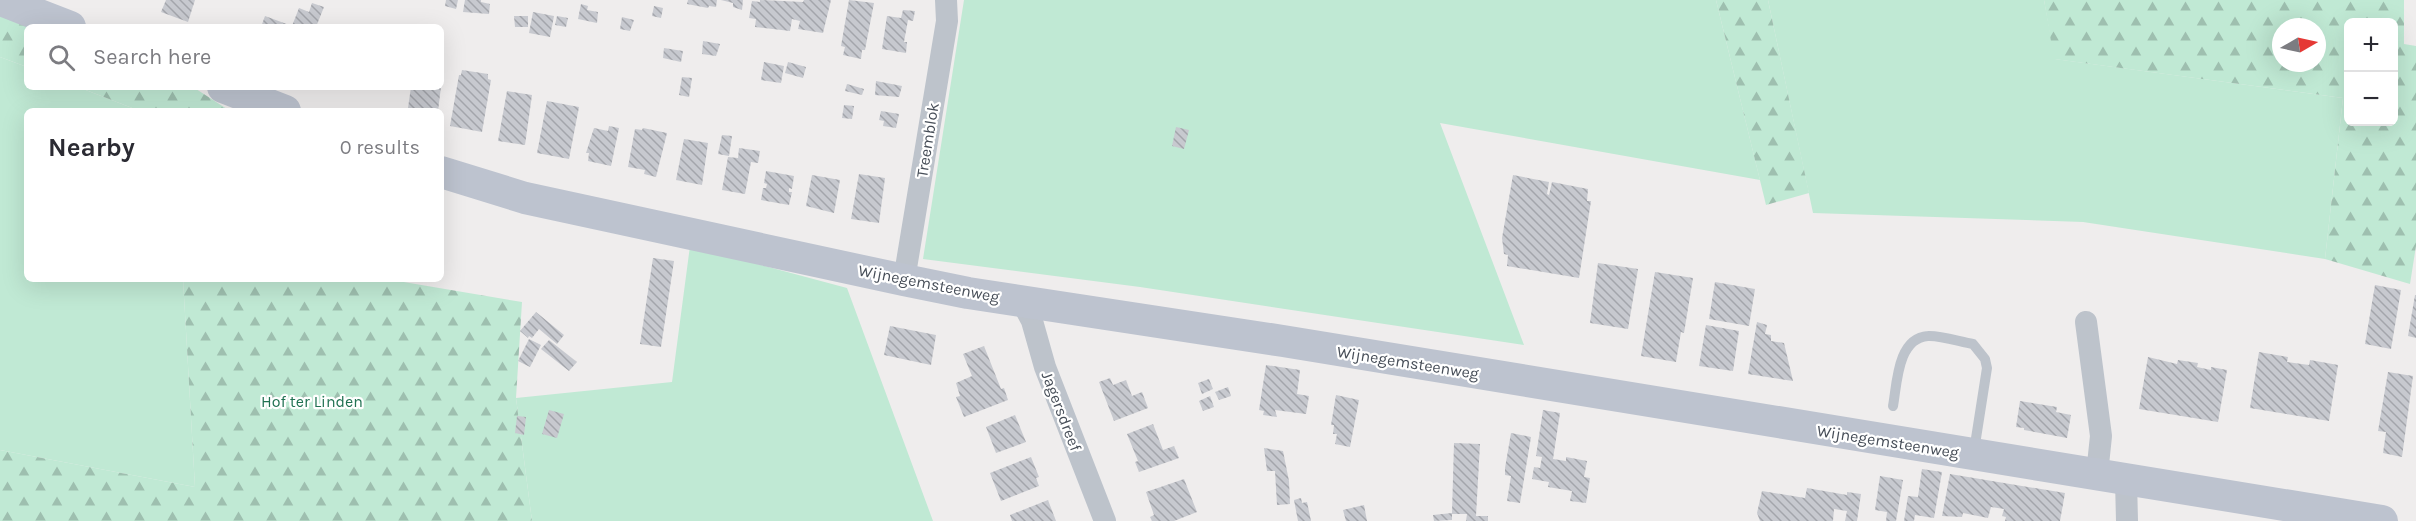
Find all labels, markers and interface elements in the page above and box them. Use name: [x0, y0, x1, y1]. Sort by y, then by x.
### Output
north arrow: [2272, 18, 2326, 72]
map controls: [2344, 18, 2398, 126]
button: +: [2344, 18, 2398, 72]
search box: [24, 24, 444, 90]
icon: search: [45, 41, 78, 74]
text: Search here: [93, 44, 211, 70]
button: −: [2344, 72, 2398, 126]
street label: Treemblok: [912, 101, 943, 179]
text: Nearby: [48, 132, 135, 163]
text: 0 results: [340, 136, 420, 159]
street label: Wijnegemsteenweg: [857, 260, 1001, 307]
street label: Wijnegemsteenweg: [1336, 342, 1480, 383]
street label: Jagersdreef: [1038, 369, 1086, 454]
park label: Hof ter Linden: [261, 392, 363, 411]
street label: Wijnegemsteenweg: [1816, 421, 1960, 462]

